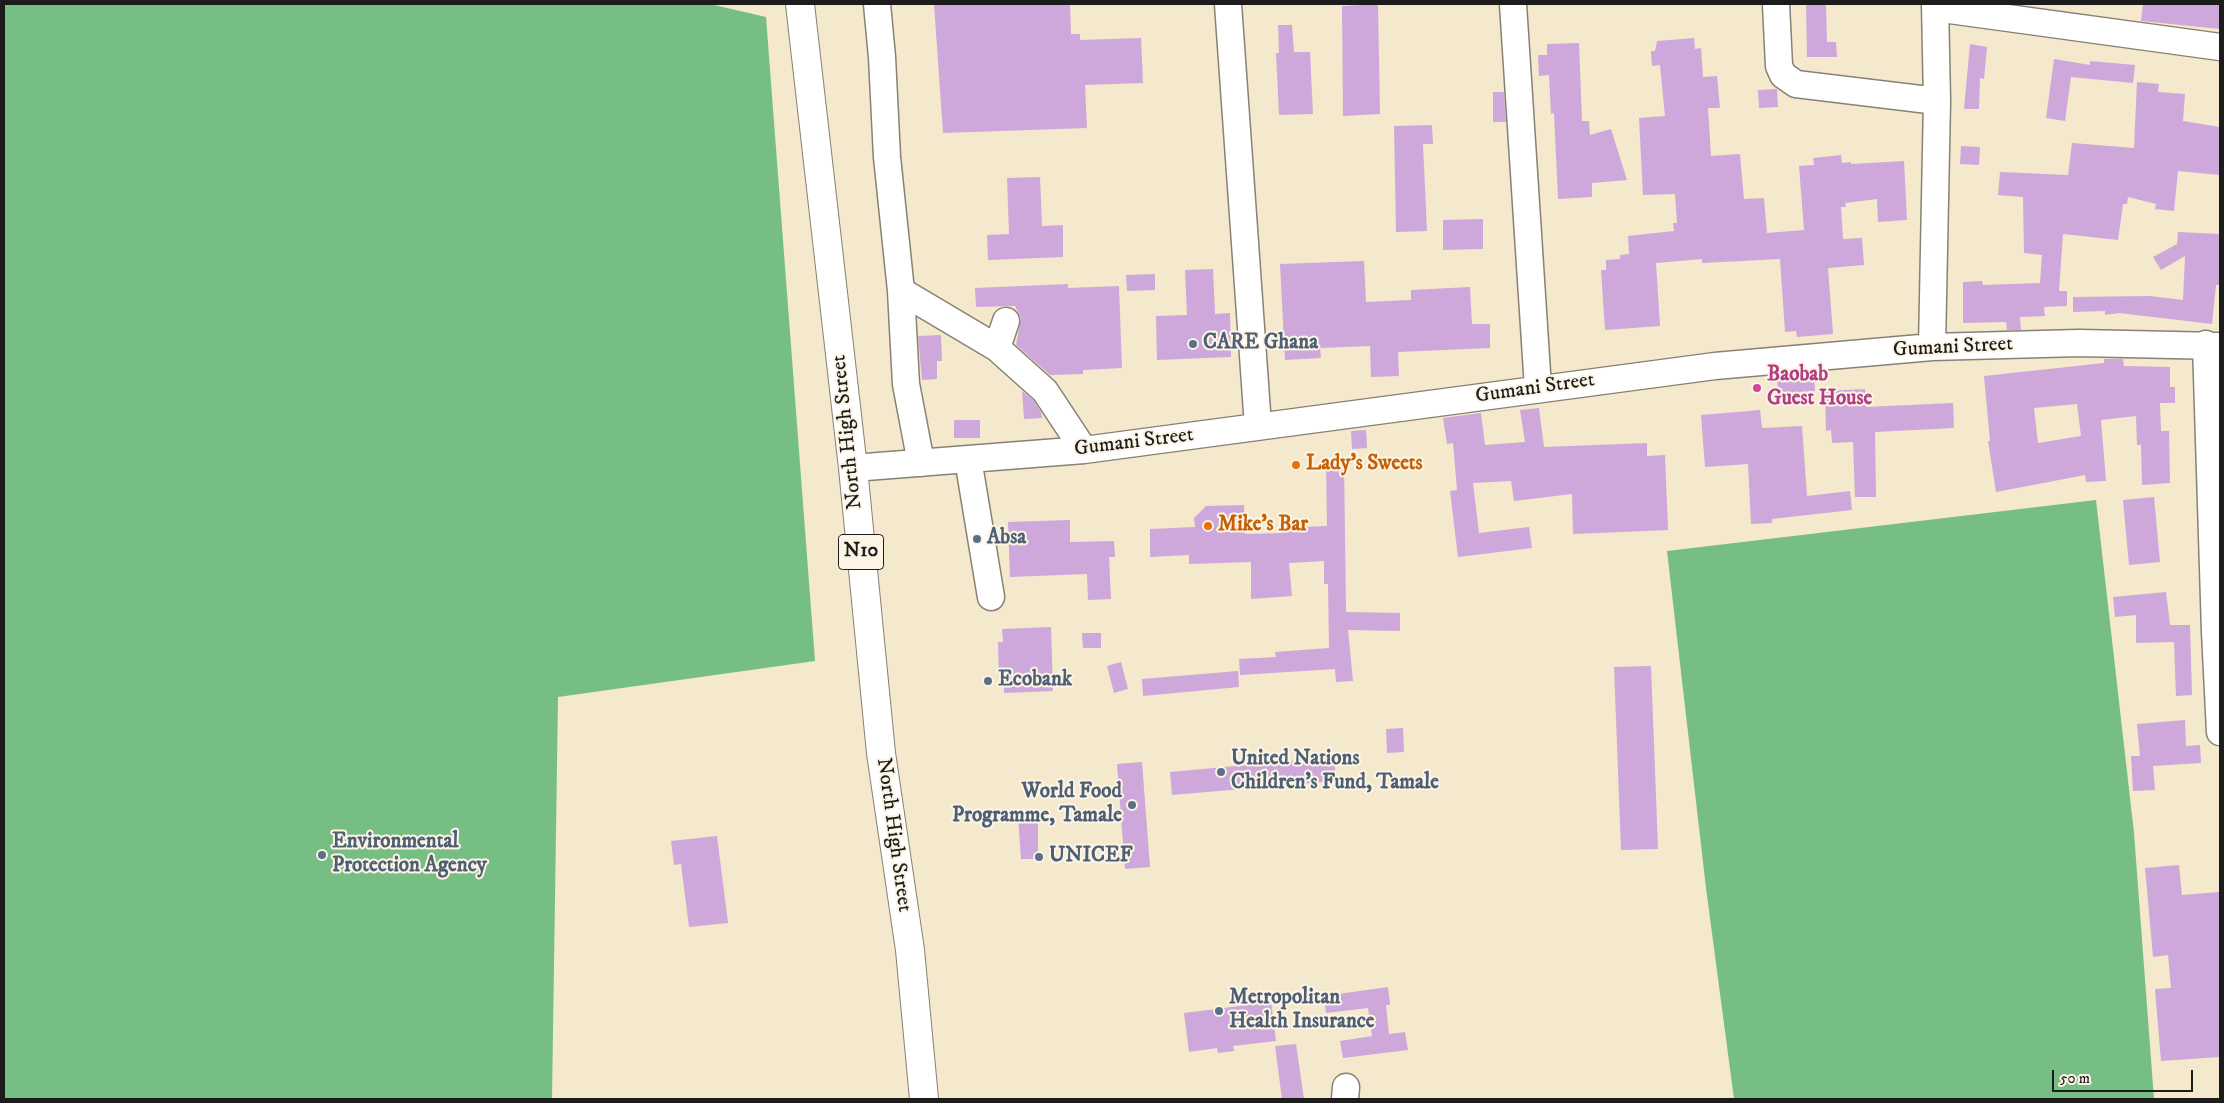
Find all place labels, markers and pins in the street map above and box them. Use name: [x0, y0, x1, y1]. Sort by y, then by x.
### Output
place label: CARE Ghana: [1203, 331, 1318, 357]
marker: CARE Ghana: [1187, 338, 1199, 350]
place label: Baobab Guest House: [1767, 363, 1872, 413]
marker: Baobab Guest House: [1751, 382, 1763, 394]
place label: Lady's Sweets: [1306, 452, 1423, 478]
marker: Lady's Sweets: [1290, 459, 1302, 471]
place label: Mike's Bar: [1218, 513, 1308, 539]
marker: Mike's Bar: [1202, 520, 1214, 532]
place label: Absa: [987, 526, 1026, 552]
marker: Absa: [971, 533, 983, 545]
place label: Ecobank: [998, 668, 1072, 694]
marker: Ecobank: [982, 675, 994, 687]
place label: United Nations Children's Fund, Tamale: [1231, 747, 1439, 797]
marker: United Nations Children's Fund, Tamale: [1215, 766, 1227, 778]
place label: World Food Programme, Tamale: [952, 780, 1122, 830]
marker: World Food Programme, Tamale: [1126, 799, 1138, 811]
place label: Environmental Protection Agency: [332, 830, 487, 880]
place label: UNICEF: [1049, 844, 1133, 870]
marker: Environmental Protection Agency: [316, 849, 328, 861]
marker: UNICEF: [1033, 851, 1045, 863]
place label: Metropolitan Health Insurance: [1229, 986, 1375, 1036]
marker: Metropolitan Health Insurance: [1213, 1005, 1225, 1017]

